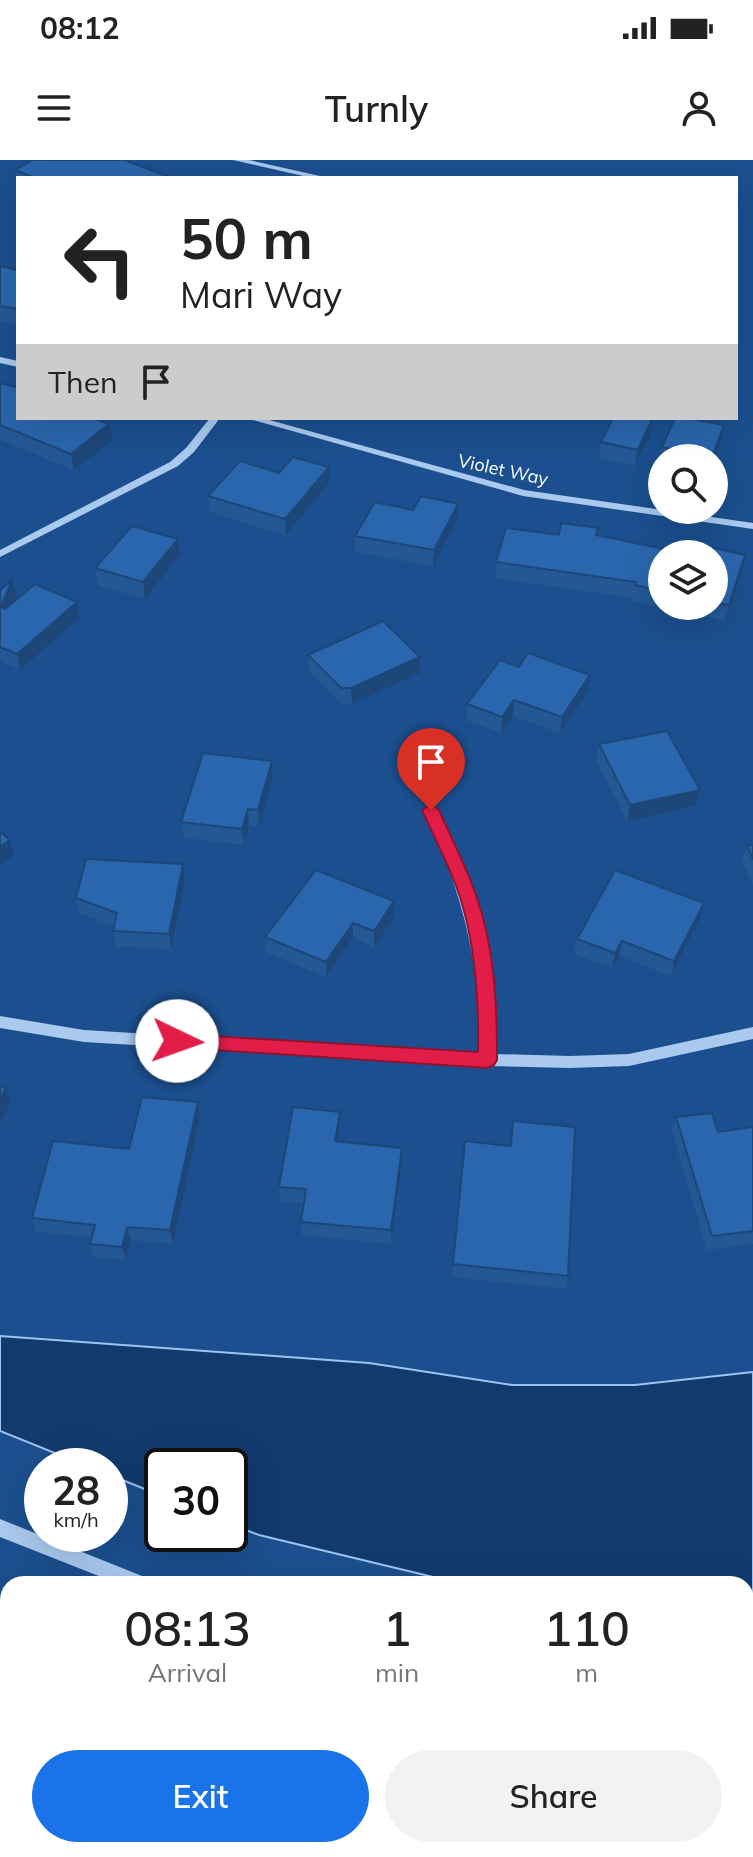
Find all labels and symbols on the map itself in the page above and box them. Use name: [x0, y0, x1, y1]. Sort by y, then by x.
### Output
street label: Violet Way: [456, 449, 551, 490]
pin: [397, 728, 465, 810]
position arrow: [135, 999, 219, 1083]
speed limit sign: 30: [144, 1448, 248, 1552]

